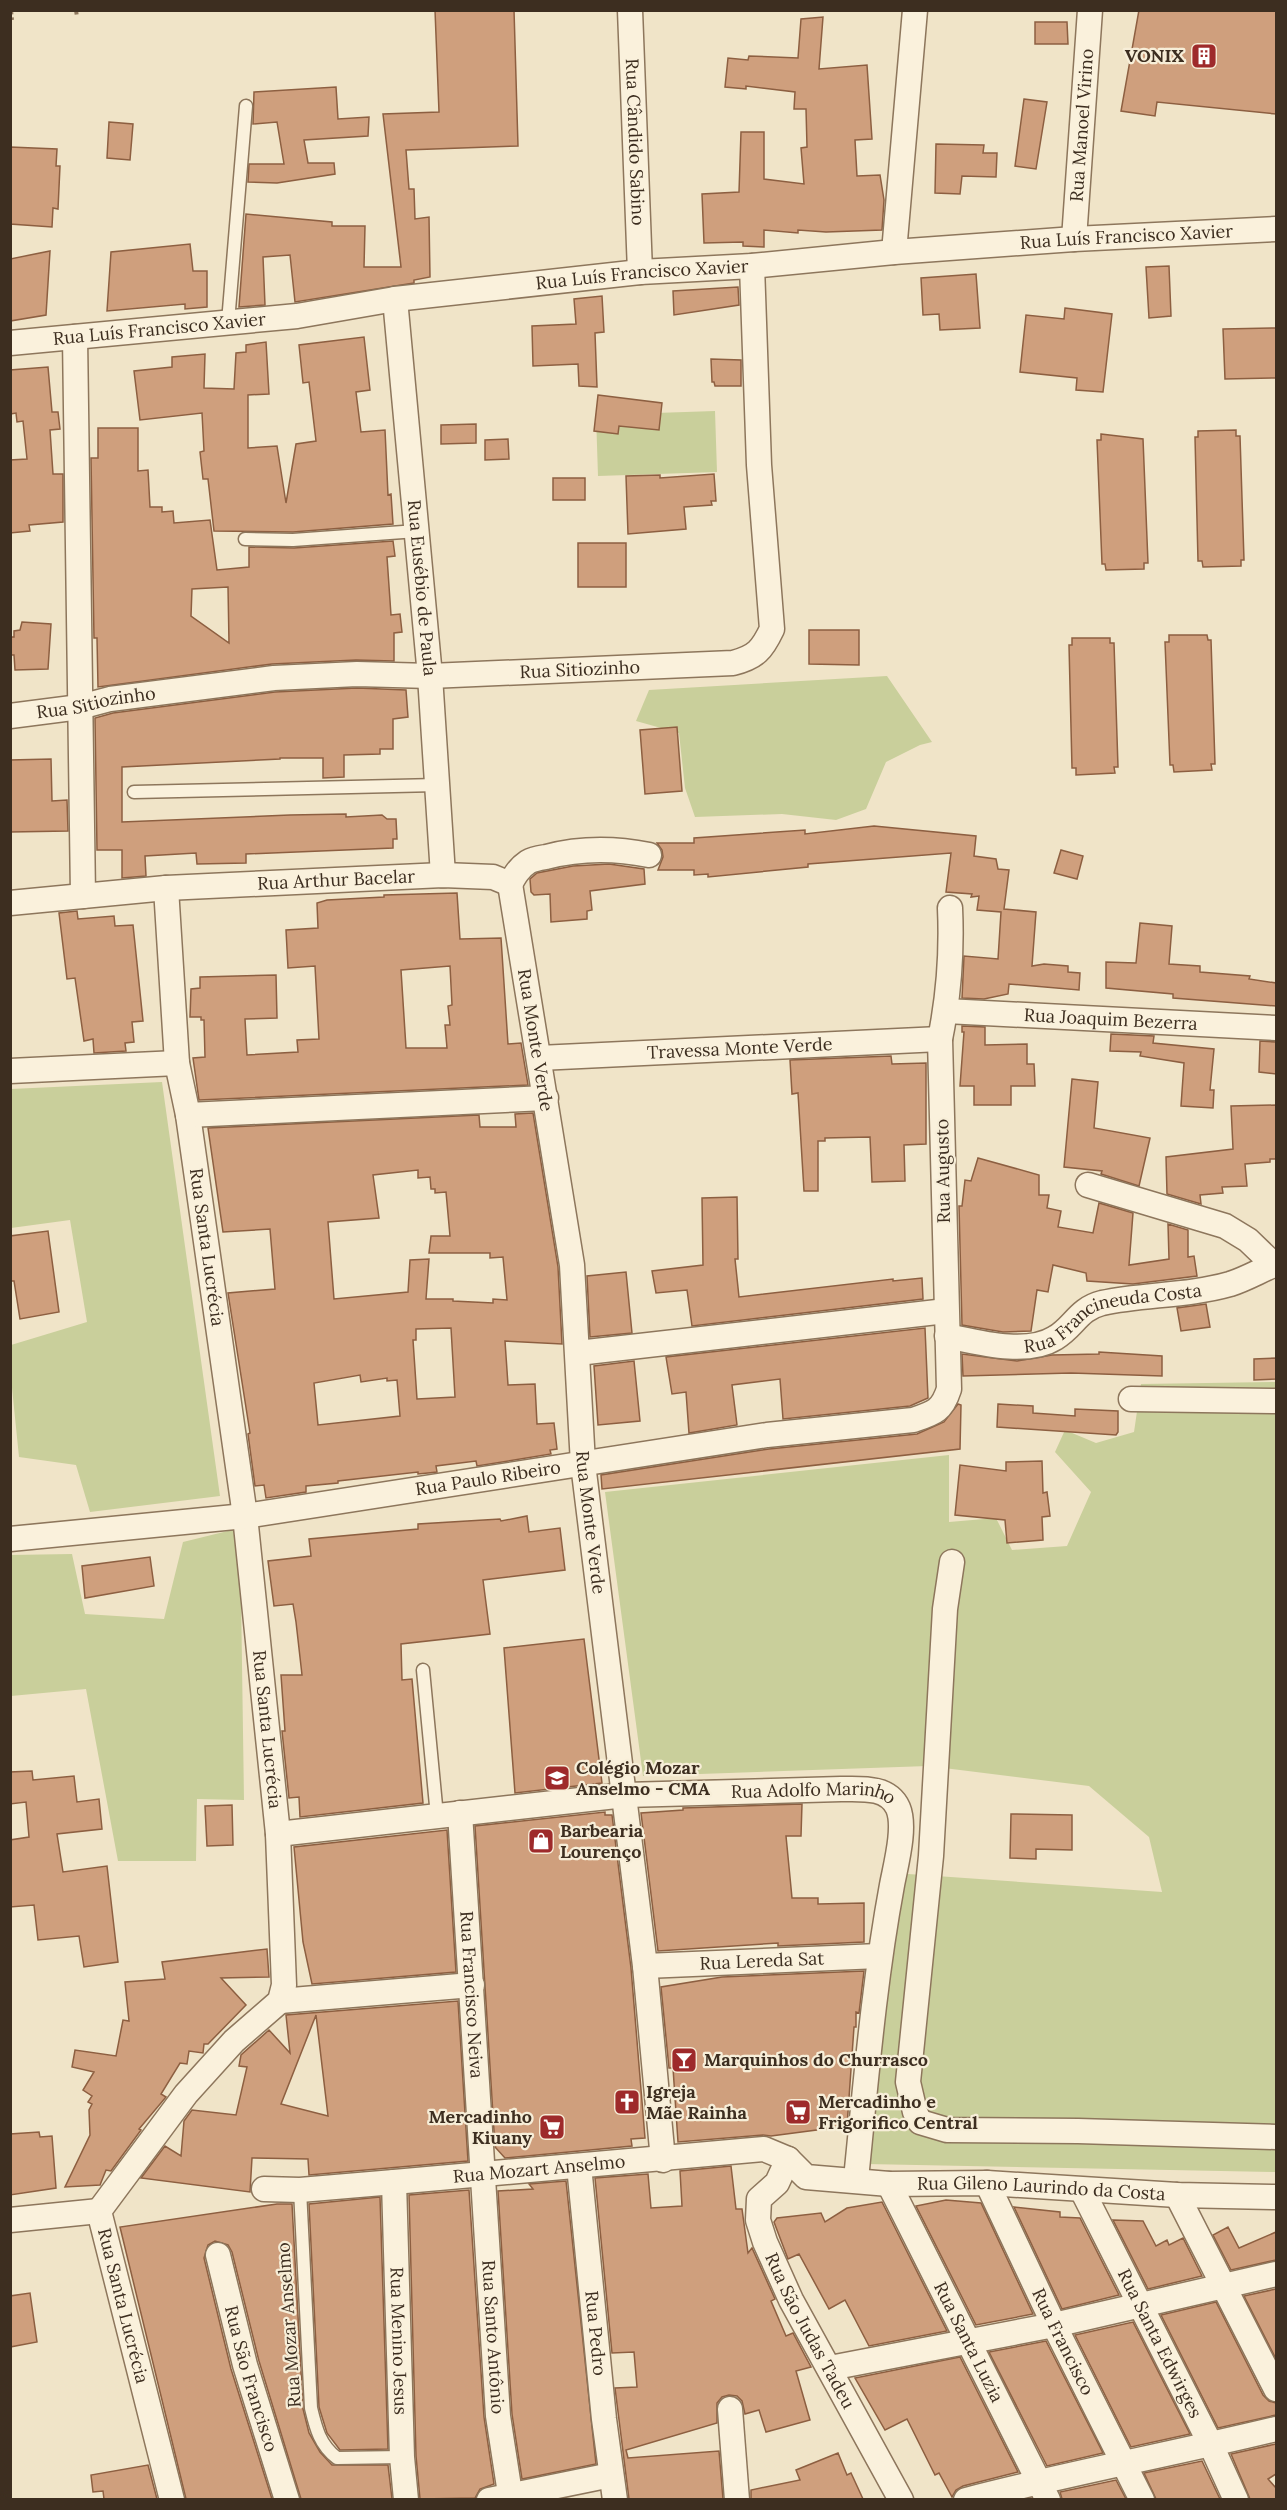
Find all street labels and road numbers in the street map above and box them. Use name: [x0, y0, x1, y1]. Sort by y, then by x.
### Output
street label: Rua Manoel Virino: [1065, 48, 1098, 203]
street label: Rua Cândido Sabino: [621, 58, 650, 226]
street label: Rua Luís Francisco Xavier: [1019, 219, 1234, 254]
street label: Rua Luís Francisco Xavier: [534, 254, 749, 294]
street label: Rua Luís Francisco Xavier: [52, 307, 267, 350]
street label: Rua Eusébio de Paula: [403, 499, 442, 677]
street label: Rua Sitiozinho: [519, 655, 641, 683]
street label: Rua Sitiozinho: [35, 681, 157, 724]
street label: Rua Arthur Bacelar: [257, 864, 416, 895]
street label: Rua Monte Verde: [513, 967, 559, 1113]
street label: Rua Joaquim Bezerra: [1023, 1003, 1198, 1035]
street label: Travessa Monte Verde: [646, 1032, 833, 1064]
street label: Rua Augusto: [930, 1119, 955, 1224]
street label: Rua Santa Lucrécia: [185, 1167, 230, 1328]
street label: Rua Francineuda Costa: [1023, 1278, 1203, 1358]
street label: Rua Monte Verde: [571, 1450, 611, 1595]
street label: Rua Paulo Ribeiro: [414, 1455, 562, 1500]
street label: Rua Santa Lucrécia: [248, 1649, 287, 1810]
street label: Rua Adolfo Marinho: [731, 1777, 901, 1809]
street label: Rua Francisco Neiva: [455, 1910, 489, 2079]
street label: Rua Lereda Sat: [699, 1946, 825, 1975]
street label: Rua Mozart Anselmo: [452, 2149, 626, 2188]
street label: Rua Gileno Laurindo da Costa: [917, 2171, 1166, 2205]
street label: Rua Santa Lucrécia: [93, 2226, 154, 2386]
street label: Rua Mozar Anselmo: [271, 2242, 306, 2409]
street label: Rua São Judas Tadeu: [760, 2249, 861, 2413]
street label: Rua Santo Antônio: [477, 2259, 510, 2415]
street label: Rua Santa Edwirges: [1113, 2265, 1207, 2422]
street label: Rua Menino Jesus: [385, 2267, 413, 2415]
street label: Rua Santa Luzia: [929, 2278, 1009, 2406]
street label: Rua Francisco: [1027, 2284, 1099, 2399]
street label: Rua Pedro: [580, 2289, 612, 2377]
street label: Rua São Francisco: [220, 2303, 283, 2455]

